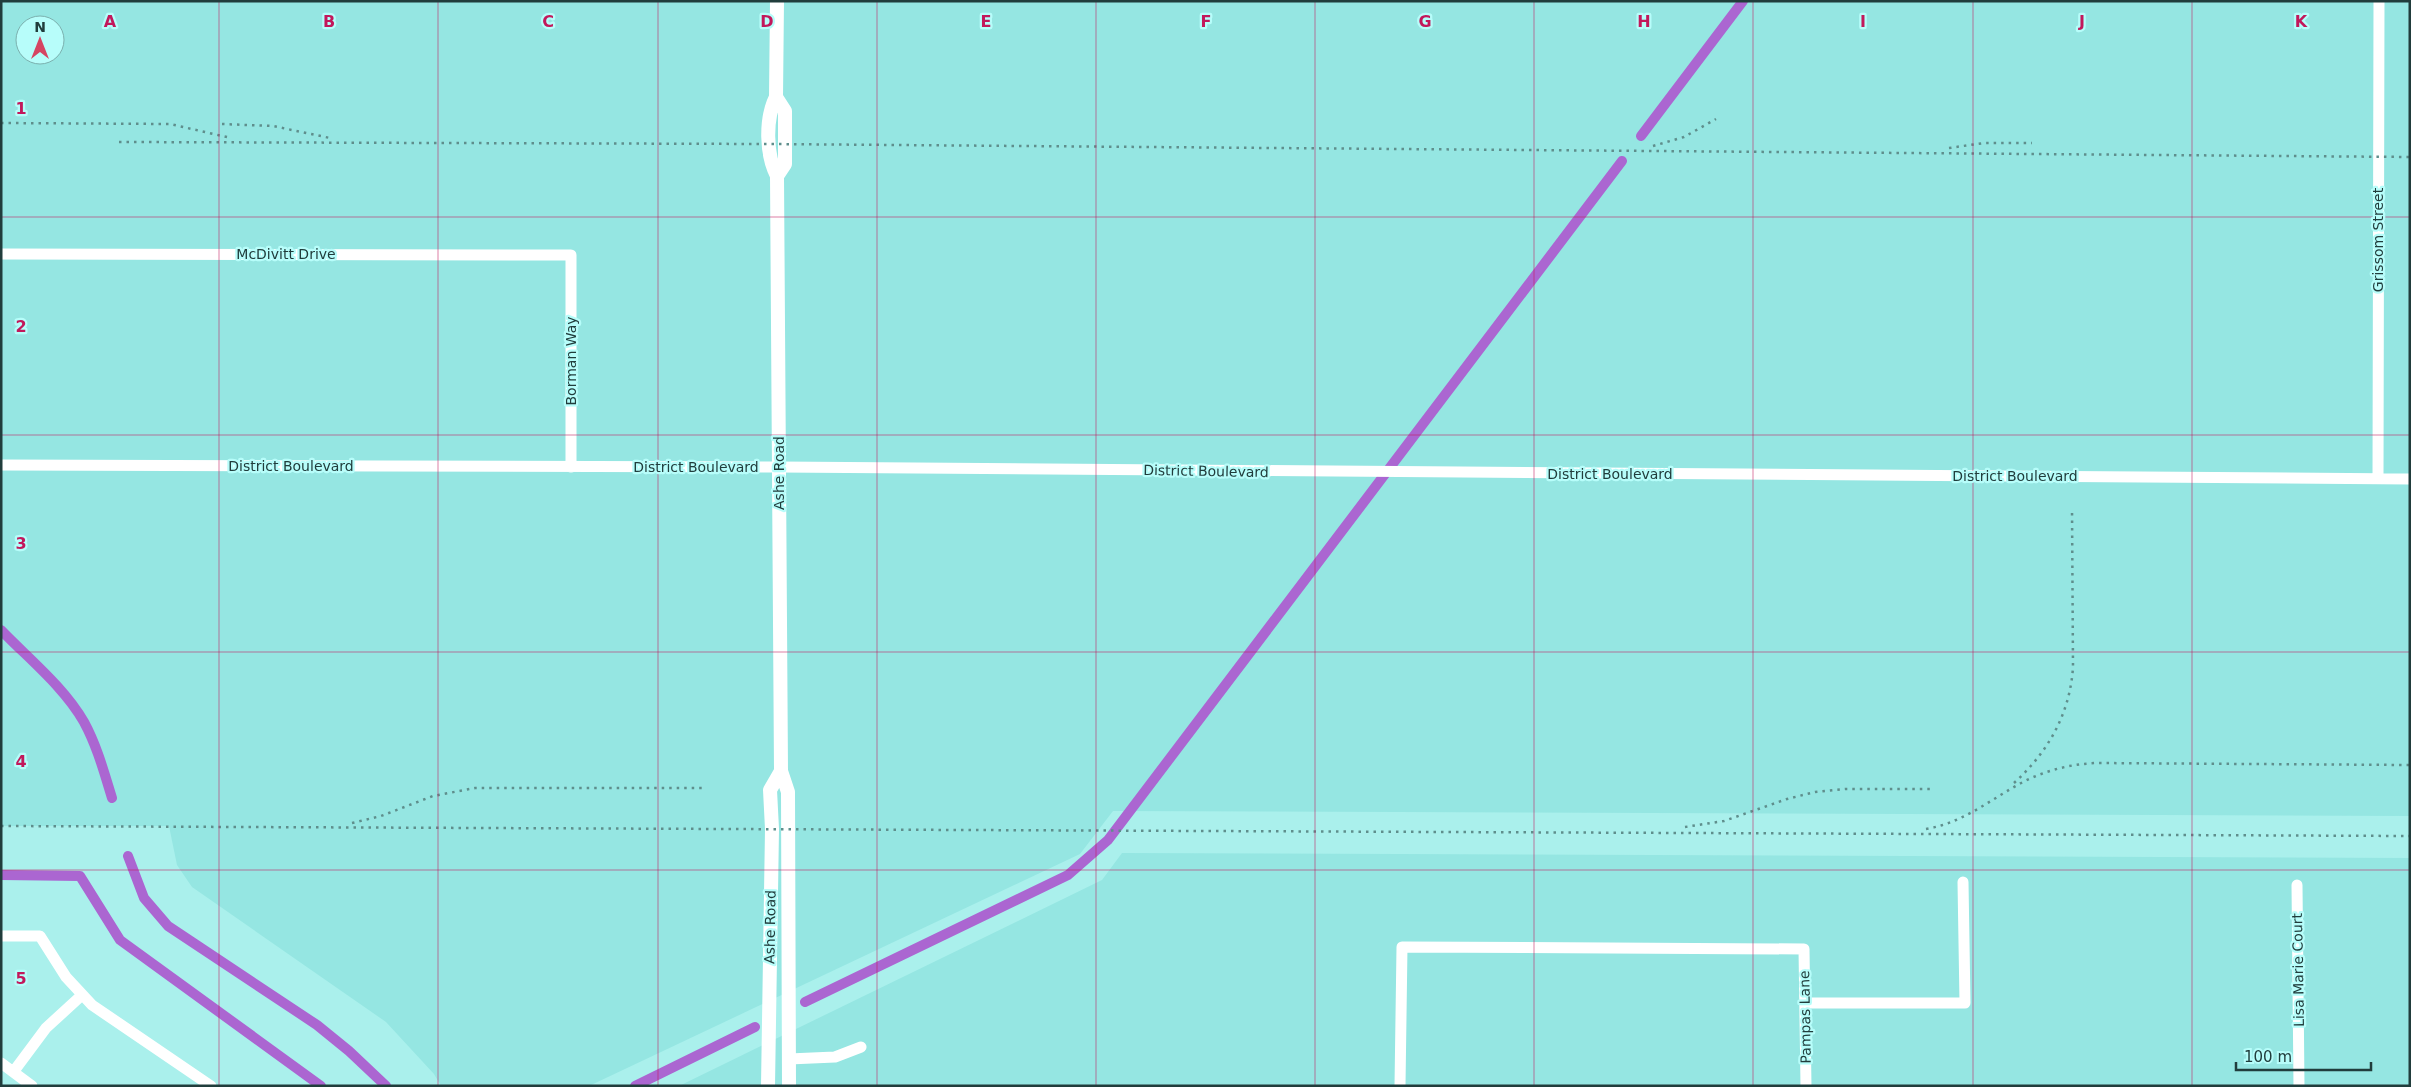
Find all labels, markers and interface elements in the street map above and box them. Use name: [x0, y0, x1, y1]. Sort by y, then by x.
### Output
text: A: [104, 12, 117, 31]
text: B: [323, 12, 335, 31]
text: C: [542, 12, 554, 31]
text: D: [760, 12, 774, 31]
text: E: [981, 12, 991, 31]
text: F: [1201, 12, 1211, 31]
text: G: [1418, 12, 1432, 31]
text: H: [1637, 12, 1651, 31]
text: I: [1860, 12, 1866, 31]
text: J: [2078, 12, 2085, 31]
text: K: [2295, 12, 2308, 31]
north arrow: [15, 15, 65, 65]
text: N: [34, 19, 46, 35]
text: 1: [15, 99, 27, 118]
street label: Grissom Street: [2370, 187, 2386, 292]
street label: McDivitt Drive: [236, 246, 336, 262]
street label: Borman Way: [563, 316, 579, 406]
text: 2: [15, 317, 27, 336]
street label: Ashe Road: [771, 436, 787, 510]
street label: District Boulevard: [228, 458, 354, 474]
street label: District Boulevard: [633, 459, 759, 475]
street label: District Boulevard: [1143, 462, 1269, 480]
street label: District Boulevard: [1547, 466, 1673, 482]
street label: District Boulevard: [1952, 468, 2078, 484]
text: 3: [15, 534, 27, 553]
text: 4: [15, 752, 27, 771]
street label: Ashe Road: [761, 890, 779, 964]
street label: Lisa Marie Court: [2289, 912, 2307, 1027]
text: 5: [15, 969, 27, 988]
street label: Pampas Lane: [1796, 970, 1814, 1064]
scale bar: [2236, 1040, 2371, 1072]
text: 100 m: [2244, 1048, 2292, 1066]

